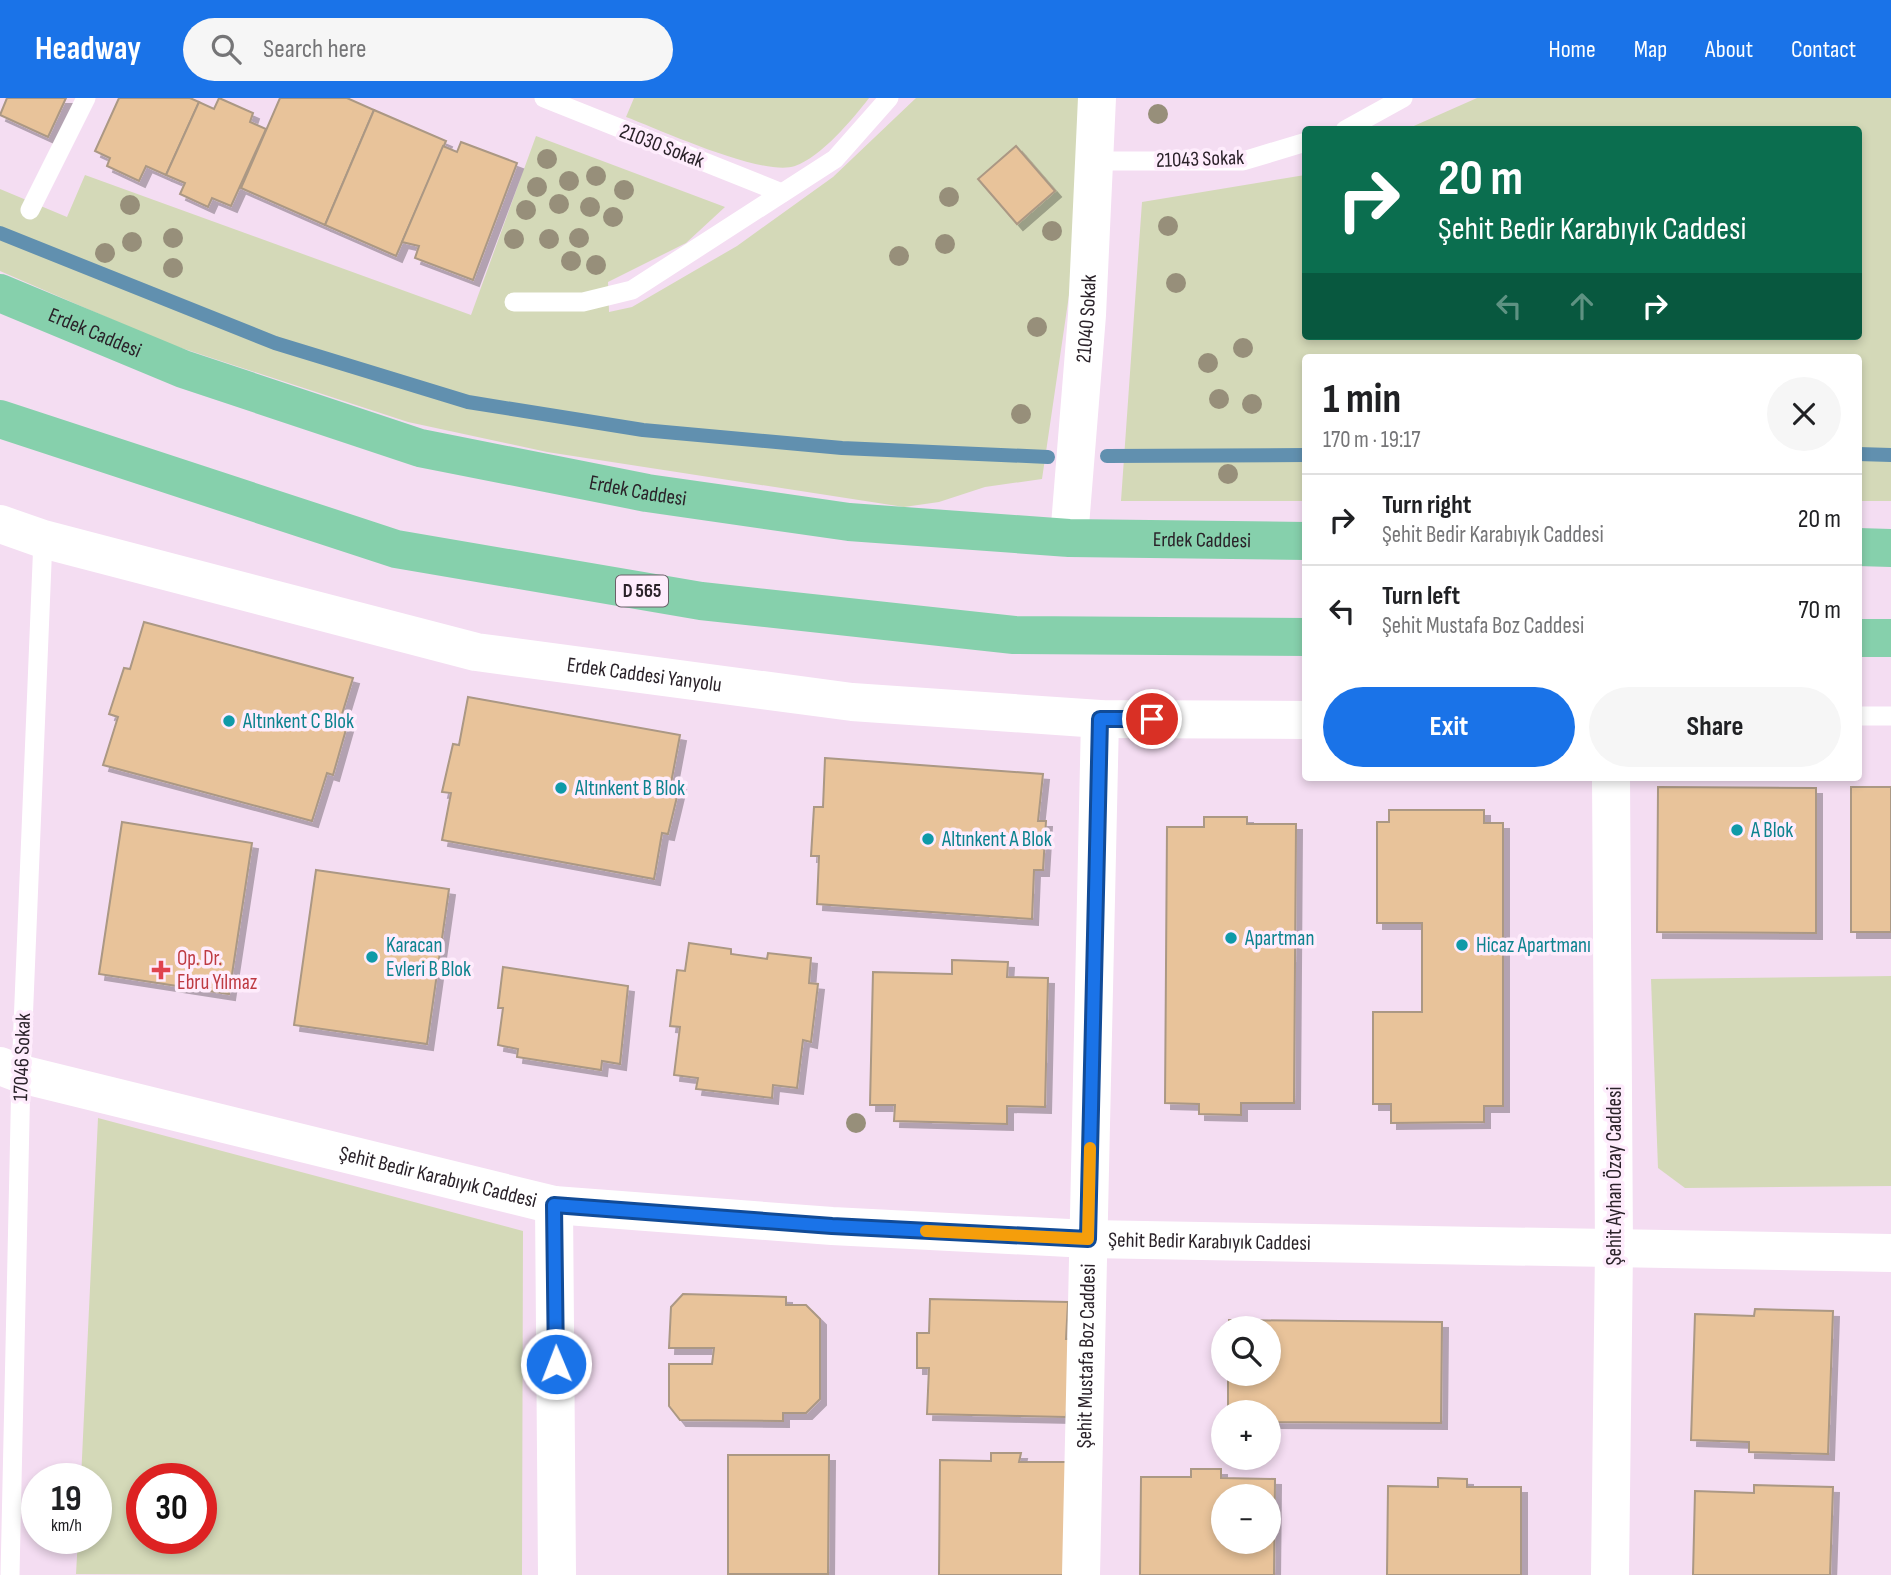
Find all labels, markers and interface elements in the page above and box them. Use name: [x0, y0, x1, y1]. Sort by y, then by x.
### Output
search box: [183, 18, 673, 81]
text: Headway: [35, 29, 141, 69]
icon: search: [207, 30, 245, 68]
text: Search here: [263, 34, 366, 65]
text: Home: [1548, 35, 1596, 64]
text: Map: [1634, 35, 1667, 64]
text: About: [1705, 35, 1753, 64]
text: Contact: [1791, 35, 1856, 64]
street label: 21030 Sokak: [616, 118, 708, 174]
street label: 21043 Sokak: [1155, 145, 1245, 173]
text: 20 m: [1438, 150, 1523, 209]
icon: right: [1323, 154, 1414, 245]
text: Şehit Bedir Karabıyık Caddesi: [1438, 210, 1746, 249]
street label: 21040 Sokak: [1071, 274, 1101, 364]
icon: left: [1490, 287, 1528, 325]
icon: ahead: [1563, 287, 1601, 325]
icon: right: [1636, 287, 1674, 325]
street label: Erdek Caddesi: [45, 302, 145, 363]
text: 1 min: [1323, 374, 1401, 425]
button: close: [1767, 377, 1841, 451]
text: 170 m · 19:17: [1323, 426, 1421, 454]
street label: Erdek Caddesi: [587, 469, 688, 511]
text: Turn right: [1382, 490, 1471, 521]
icon: right: [1323, 501, 1361, 539]
text: 20 m: [1798, 504, 1841, 535]
text: Şehit Bedir Karabıyık Caddesi: [1382, 521, 1604, 549]
street label: Erdek Caddesi: [1153, 527, 1251, 553]
road number: D 565: [616, 576, 668, 606]
text: Turn left: [1382, 581, 1460, 612]
icon: left: [1323, 592, 1361, 630]
text: 70 m: [1798, 595, 1841, 626]
text: Şehit Mustafa Boz Caddesi: [1382, 612, 1584, 640]
street label: Erdek Caddesi Yanyolu: [566, 652, 723, 697]
button: Exit: [1323, 687, 1575, 767]
button: Share: [1589, 687, 1841, 767]
pin: [1122, 689, 1182, 749]
icon: arrive: [1133, 700, 1171, 738]
place label: Altınkent C Blok: [242, 709, 354, 734]
marker: Altınkent C Blok: [221, 713, 237, 729]
place label: Altınkent B Blok: [574, 776, 685, 801]
marker: Altınkent B Blok: [553, 780, 569, 796]
place label: A Blok: [1750, 818, 1793, 843]
marker: A Blok: [1729, 822, 1745, 838]
place label: Altınkent A Blok: [941, 827, 1052, 852]
marker: Altınkent A Blok: [920, 831, 936, 847]
place label: Apartman: [1244, 926, 1314, 951]
marker: Apartman: [1223, 930, 1239, 946]
place label: Karacan Evleri B Blok: [386, 933, 471, 982]
place label: Hicaz Apartmanı: [1476, 933, 1591, 958]
marker: Hicaz Apartmanı: [1454, 937, 1470, 953]
place label: Op. Dr. Ebru Yılmaz: [177, 946, 258, 995]
marker: Karacan Evleri B Blok: [364, 949, 380, 965]
marker: Op. Dr. Ebru Yılmaz: [151, 960, 171, 980]
street label: 17046 Sokak: [8, 1013, 36, 1101]
street label: Şehit Ayhan Özay Caddesi: [1602, 1087, 1627, 1265]
street label: Şehit Bedir Karabıyık Caddesi: [337, 1140, 539, 1213]
street label: Şehit Bedir Karabıyık Caddesi: [1108, 1227, 1311, 1255]
street label: Şehit Mustafa Boz Caddesi: [1071, 1263, 1100, 1449]
map controls: [1211, 1316, 1281, 1554]
button: search: [1211, 1316, 1281, 1386]
position arrow: [519, 1327, 593, 1401]
button: +: [1211, 1400, 1281, 1470]
speed limit sign: 30: [126, 1463, 217, 1554]
text: 19: [51, 1478, 82, 1521]
button: −: [1211, 1484, 1281, 1554]
text: km/h: [51, 1515, 82, 1536]

